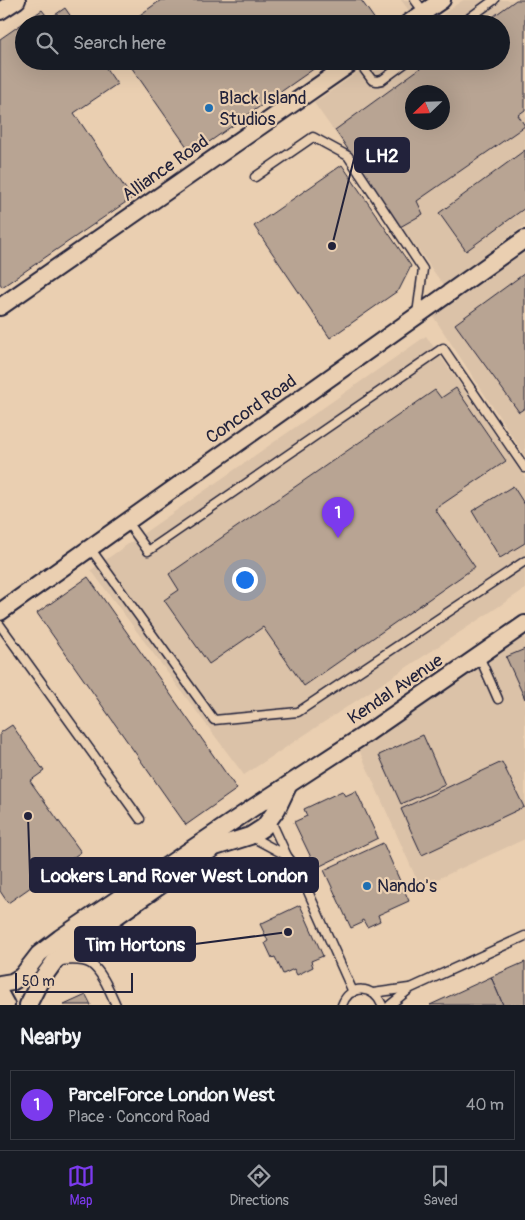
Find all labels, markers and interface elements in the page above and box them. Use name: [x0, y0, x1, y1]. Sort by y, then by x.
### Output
search box: [15, 15, 510, 70]
icon: search: [33, 29, 61, 57]
text: Search here: [73, 31, 166, 55]
north arrow: [405, 85, 450, 130]
place label: Black Island Studios: [219, 87, 307, 131]
marker: Black Island Studios: [203, 102, 215, 114]
street label: Alliance Road: [117, 130, 213, 207]
callout: LH2: [355, 138, 409, 172]
text: LH2: [365, 144, 399, 168]
street label: Concord Road: [201, 370, 301, 449]
pin: 1: [322, 497, 354, 538]
your location: [232, 567, 258, 593]
street label: Kendal Avenue: [343, 649, 448, 730]
callout: Lookers Land Rover West London: [30, 858, 318, 892]
text: Lookers Land Rover West London: [40, 864, 308, 888]
place label: Nando's: [377, 875, 437, 898]
marker: Nando's: [361, 880, 373, 892]
callout: Tim Hortons: [75, 927, 195, 961]
text: Tim Hortons: [84, 933, 186, 957]
scale bar: [15, 970, 132, 993]
text: 50 m: [22, 973, 55, 990]
text: Nearby: [20, 1024, 81, 1051]
text: ParcelForce London West: [68, 1083, 275, 1107]
text: 1: [34, 1095, 40, 1115]
text: 40 m: [466, 1095, 504, 1115]
text: Place · Concord Road: [68, 1107, 210, 1127]
tab: Map: [67, 1162, 95, 1209]
tab: Directions: [229, 1162, 289, 1209]
tab: Saved: [423, 1162, 458, 1209]

